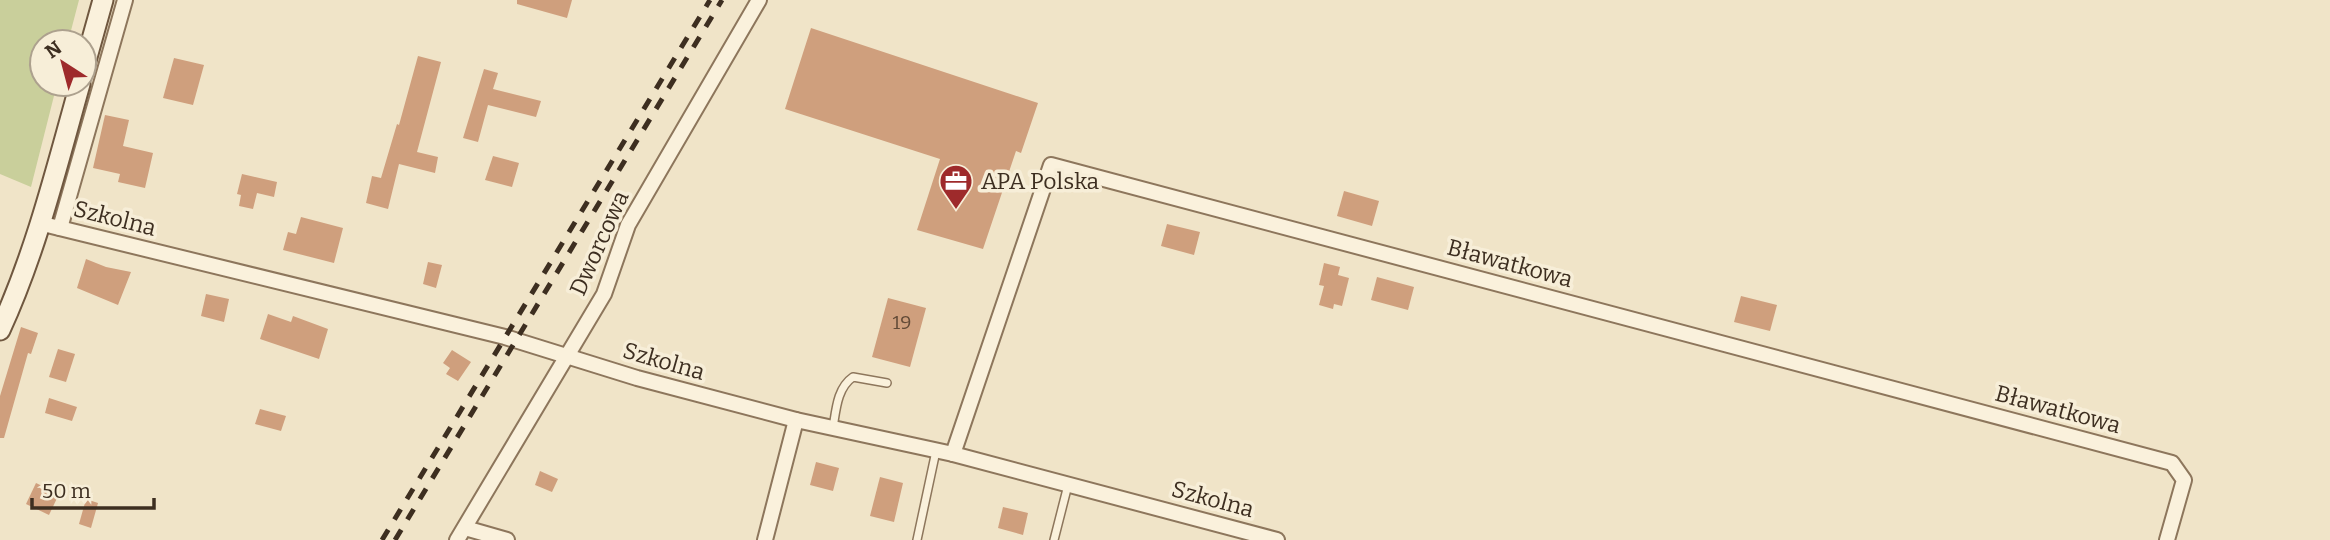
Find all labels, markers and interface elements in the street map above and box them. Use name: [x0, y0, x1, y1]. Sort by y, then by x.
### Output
north arrow: [28, 28, 98, 98]
text: N: [41, 36, 66, 63]
office icon: APA Polska: [937, 162, 975, 211]
place label: APA Polska: [981, 167, 1100, 195]
street label: Dworcowa: [564, 186, 635, 300]
street label: Szkolna: [71, 194, 160, 242]
street label: Bławatkowa: [1444, 233, 1576, 293]
house number: 19: [893, 311, 911, 334]
street label: Szkolna: [620, 336, 709, 386]
street label: Bławatkowa: [1992, 379, 2124, 439]
scale bar: [32, 466, 154, 510]
street label: Szkolna: [1169, 475, 1258, 524]
text: 50 m: [42, 478, 91, 504]

